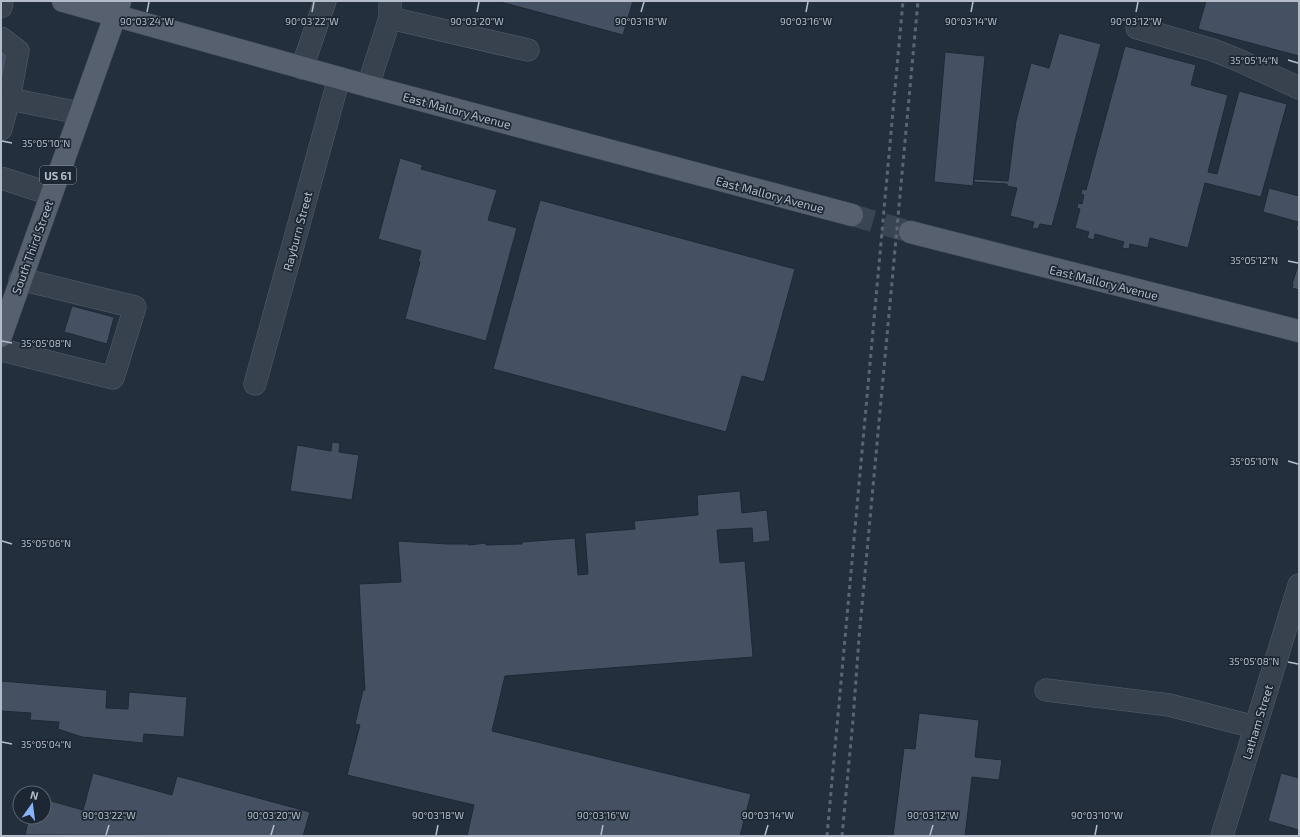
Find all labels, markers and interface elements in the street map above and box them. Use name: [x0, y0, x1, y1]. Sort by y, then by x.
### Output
text: 90°03'24"W: [120, 15, 174, 27]
text: 90°03'22"W: [285, 15, 339, 27]
text: 90°03'20"W: [450, 15, 504, 27]
text: 90°03'18"W: [615, 15, 668, 27]
text: 90°03'16"W: [780, 15, 832, 27]
text: 90°03'14"W: [945, 15, 998, 27]
text: 90°03'12"W: [1110, 15, 1162, 27]
text: 35°05'14"N: [1230, 54, 1278, 66]
street label: East Mallory Avenue: [401, 89, 513, 131]
text: 35°05'10"N: [22, 137, 70, 149]
road number: US 61: [40, 166, 76, 184]
street label: East Mallory Avenue: [714, 173, 826, 215]
street label: Rayburn Street: [280, 189, 314, 272]
street label: South Third Street: [9, 198, 56, 296]
text: 35°05'12"N: [1230, 254, 1278, 266]
street label: East Mallory Avenue: [1048, 262, 1160, 302]
text: 35°05'08"N: [21, 337, 71, 349]
text: 35°05'10"N: [1230, 455, 1278, 467]
text: 35°05'06"N: [21, 537, 71, 549]
text: 35°05'08"N: [1229, 655, 1279, 667]
street label: Latham Street: [1239, 683, 1275, 761]
text: 35°05'04"N: [21, 738, 71, 750]
north arrow: [12, 785, 52, 825]
text: N: [29, 788, 40, 802]
text: 90°03'22"W: [82, 809, 136, 821]
text: 90°03'20"W: [247, 809, 301, 821]
text: 90°03'18"W: [412, 809, 465, 821]
text: 90°03'16"W: [577, 809, 629, 821]
text: 90°03'14"W: [742, 809, 795, 821]
text: 90°03'12"W: [907, 809, 959, 821]
text: 90°03'10"W: [1071, 809, 1124, 821]

